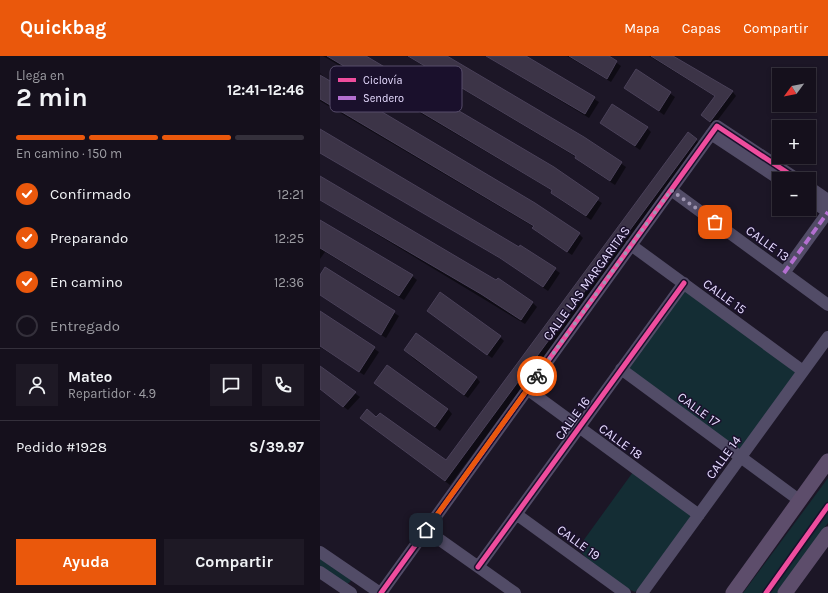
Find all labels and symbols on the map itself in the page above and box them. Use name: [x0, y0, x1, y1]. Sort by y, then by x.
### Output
legend: [330, 66, 462, 112]
north arrow: [772, 68, 816, 112]
text: Ciclovía: [363, 74, 403, 87]
text: Sendero: [363, 92, 404, 105]
pin: [698, 205, 732, 239]
street label: CALLE LAS MARGARITAS: [540, 223, 633, 343]
street label: CALLE 13: [743, 223, 792, 264]
street label: CALLE 15: [700, 276, 749, 317]
courier: [517, 356, 557, 396]
street label: CALLE 17: [675, 389, 723, 430]
street label: CALLE 16: [552, 394, 593, 443]
street label: CALLE 18: [596, 421, 645, 462]
street label: CALLE 14: [703, 433, 744, 482]
pin: [409, 513, 443, 547]
street label: CALLE 19: [554, 522, 603, 563]

